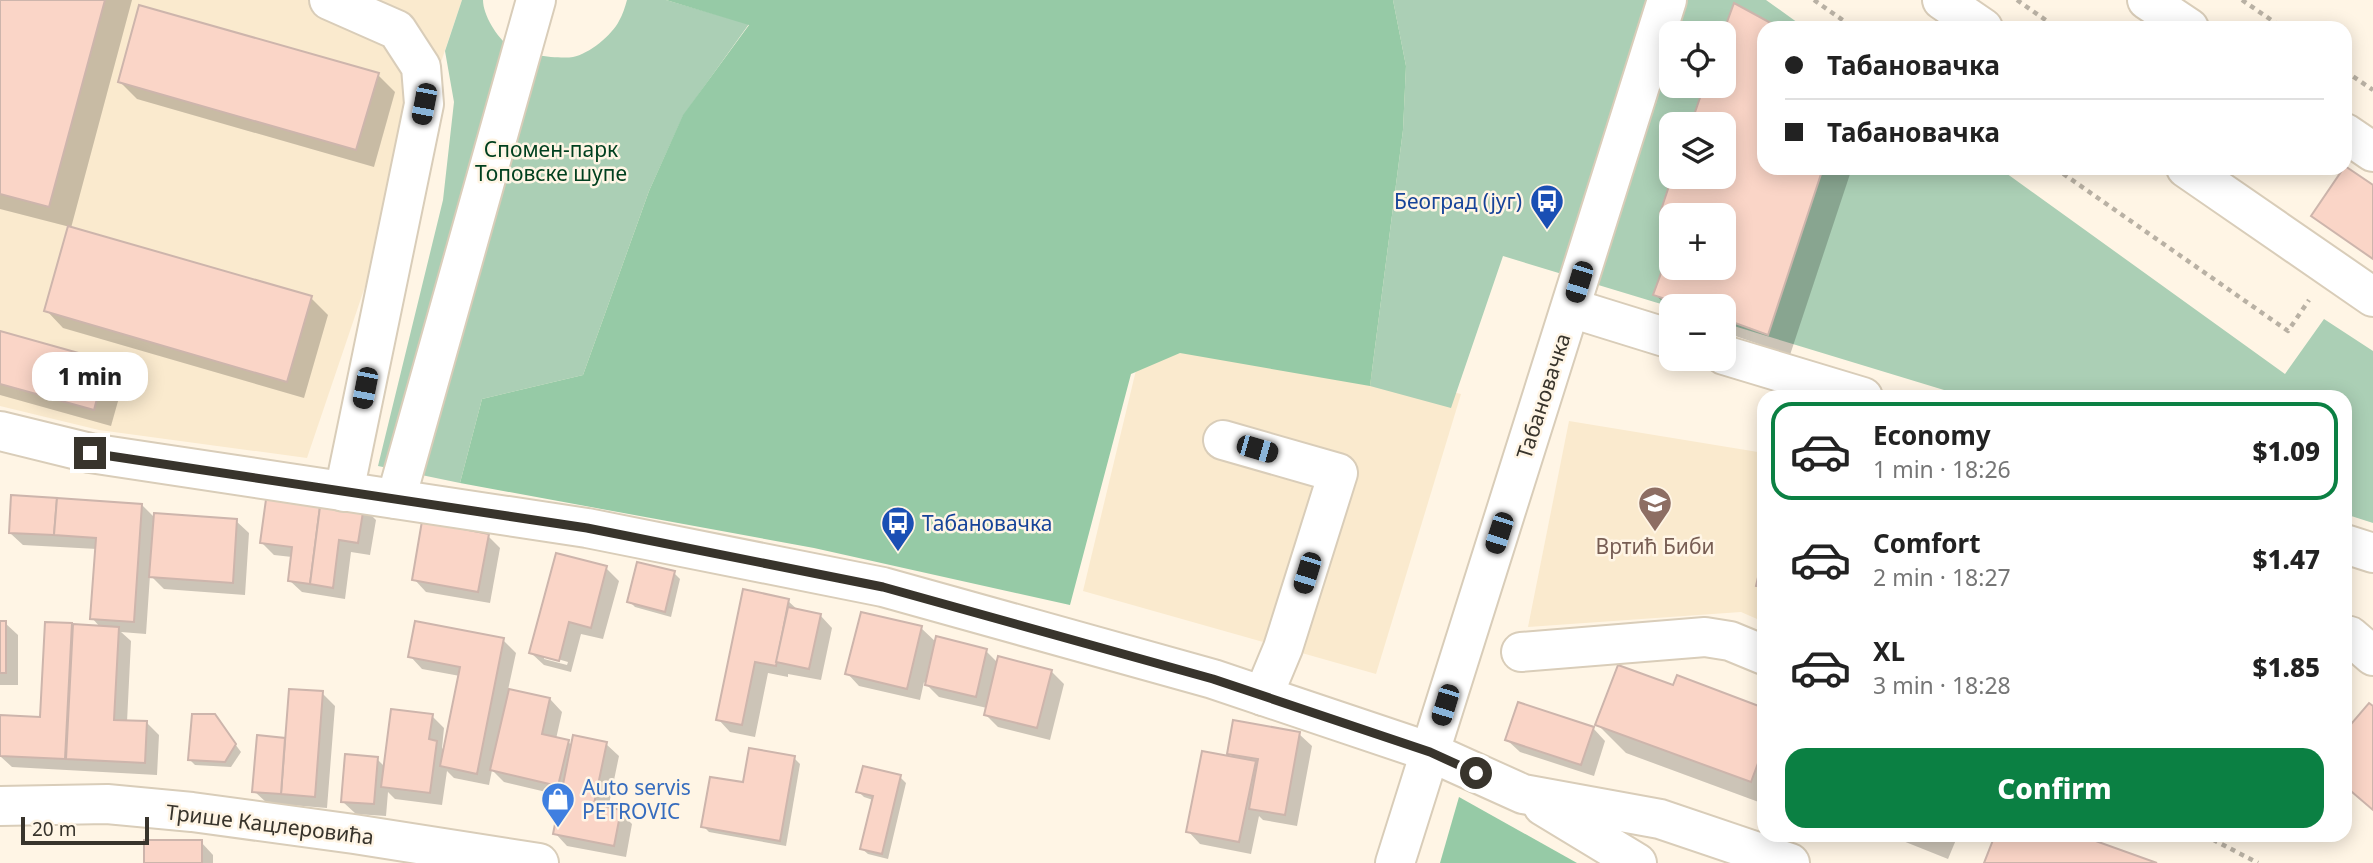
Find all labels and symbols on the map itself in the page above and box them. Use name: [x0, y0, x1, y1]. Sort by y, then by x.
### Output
car: [410, 81, 439, 127]
park label: Спомен-парк Топовске шупе: [475, 135, 627, 187]
bus stop icon: Београд (југ): [1528, 182, 1566, 231]
place label: Београд (југ): [1394, 187, 1522, 215]
car: [1563, 259, 1596, 305]
street label: Табановачка: [1510, 330, 1576, 462]
callout: 1 min: [32, 351, 148, 400]
car: [351, 365, 380, 411]
car: [1234, 433, 1281, 465]
route end: [74, 437, 106, 469]
school or university icon: Вртић Биби: [1636, 484, 1674, 533]
bus stop icon: Табановачка: [879, 504, 917, 553]
place label: Табановачка: [922, 509, 1052, 537]
car: [1483, 510, 1516, 556]
place label: Вртић Биби: [1596, 532, 1714, 560]
car: [1291, 550, 1324, 596]
car: [1429, 682, 1462, 728]
route start: [1460, 757, 1492, 789]
place label: Auto servis PETROVIC: [582, 773, 691, 825]
shop icon: Auto servis PETROVIC: [539, 780, 577, 829]
street label: Трише Кацлеровића: [164, 797, 376, 851]
scale bar: [21, 814, 149, 846]

